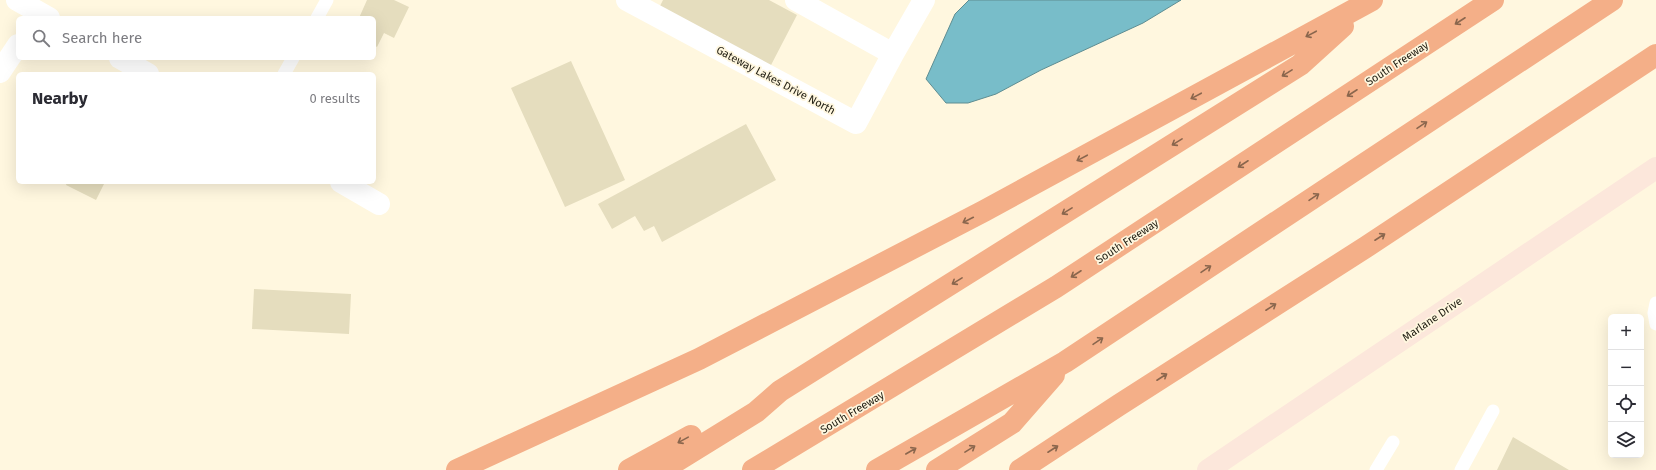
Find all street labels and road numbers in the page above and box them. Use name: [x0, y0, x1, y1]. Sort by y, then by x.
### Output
street label: South Freeway: [1364, 38, 1432, 88]
street label: Gateway Lakes Drive North: [714, 44, 837, 117]
street label: South Freeway: [1094, 216, 1162, 266]
street label: Marlane Drive: [1400, 295, 1465, 344]
street label: South Freeway: [818, 388, 887, 437]

